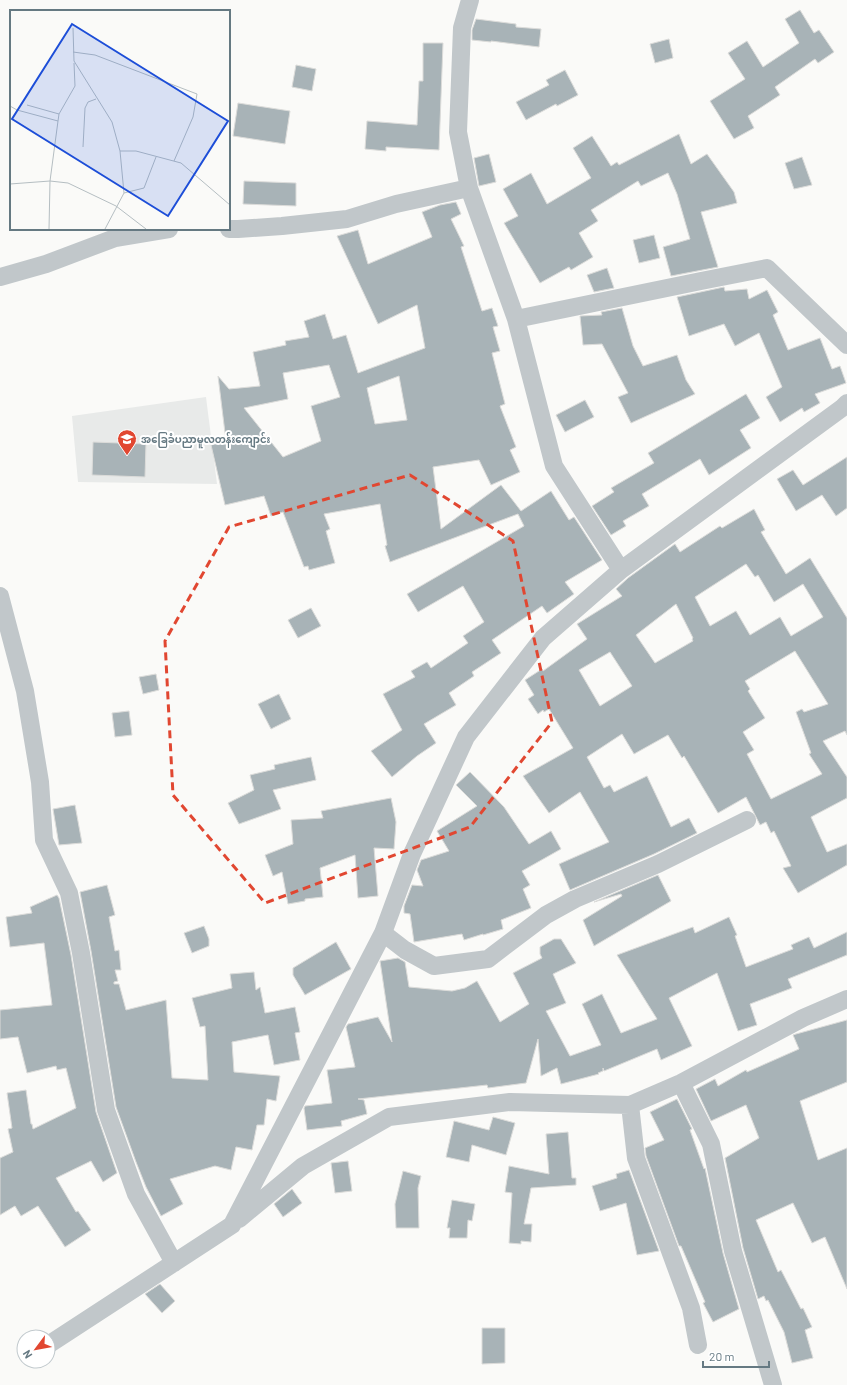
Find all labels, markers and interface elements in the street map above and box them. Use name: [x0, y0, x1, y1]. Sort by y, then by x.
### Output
inset map: [10, 10, 230, 230]
school or university icon: အခြေခံပညာမူလတန်းကျောင်း: [116, 428, 138, 456]
place label: အခြေခံပညာမူလတန်းကျောင်း: [141, 432, 270, 449]
north arrow: [16, 1329, 56, 1369]
scale bar: [703, 1343, 769, 1369]
text: N: [20, 1348, 35, 1361]
text: 20 m: [709, 1349, 735, 1363]

